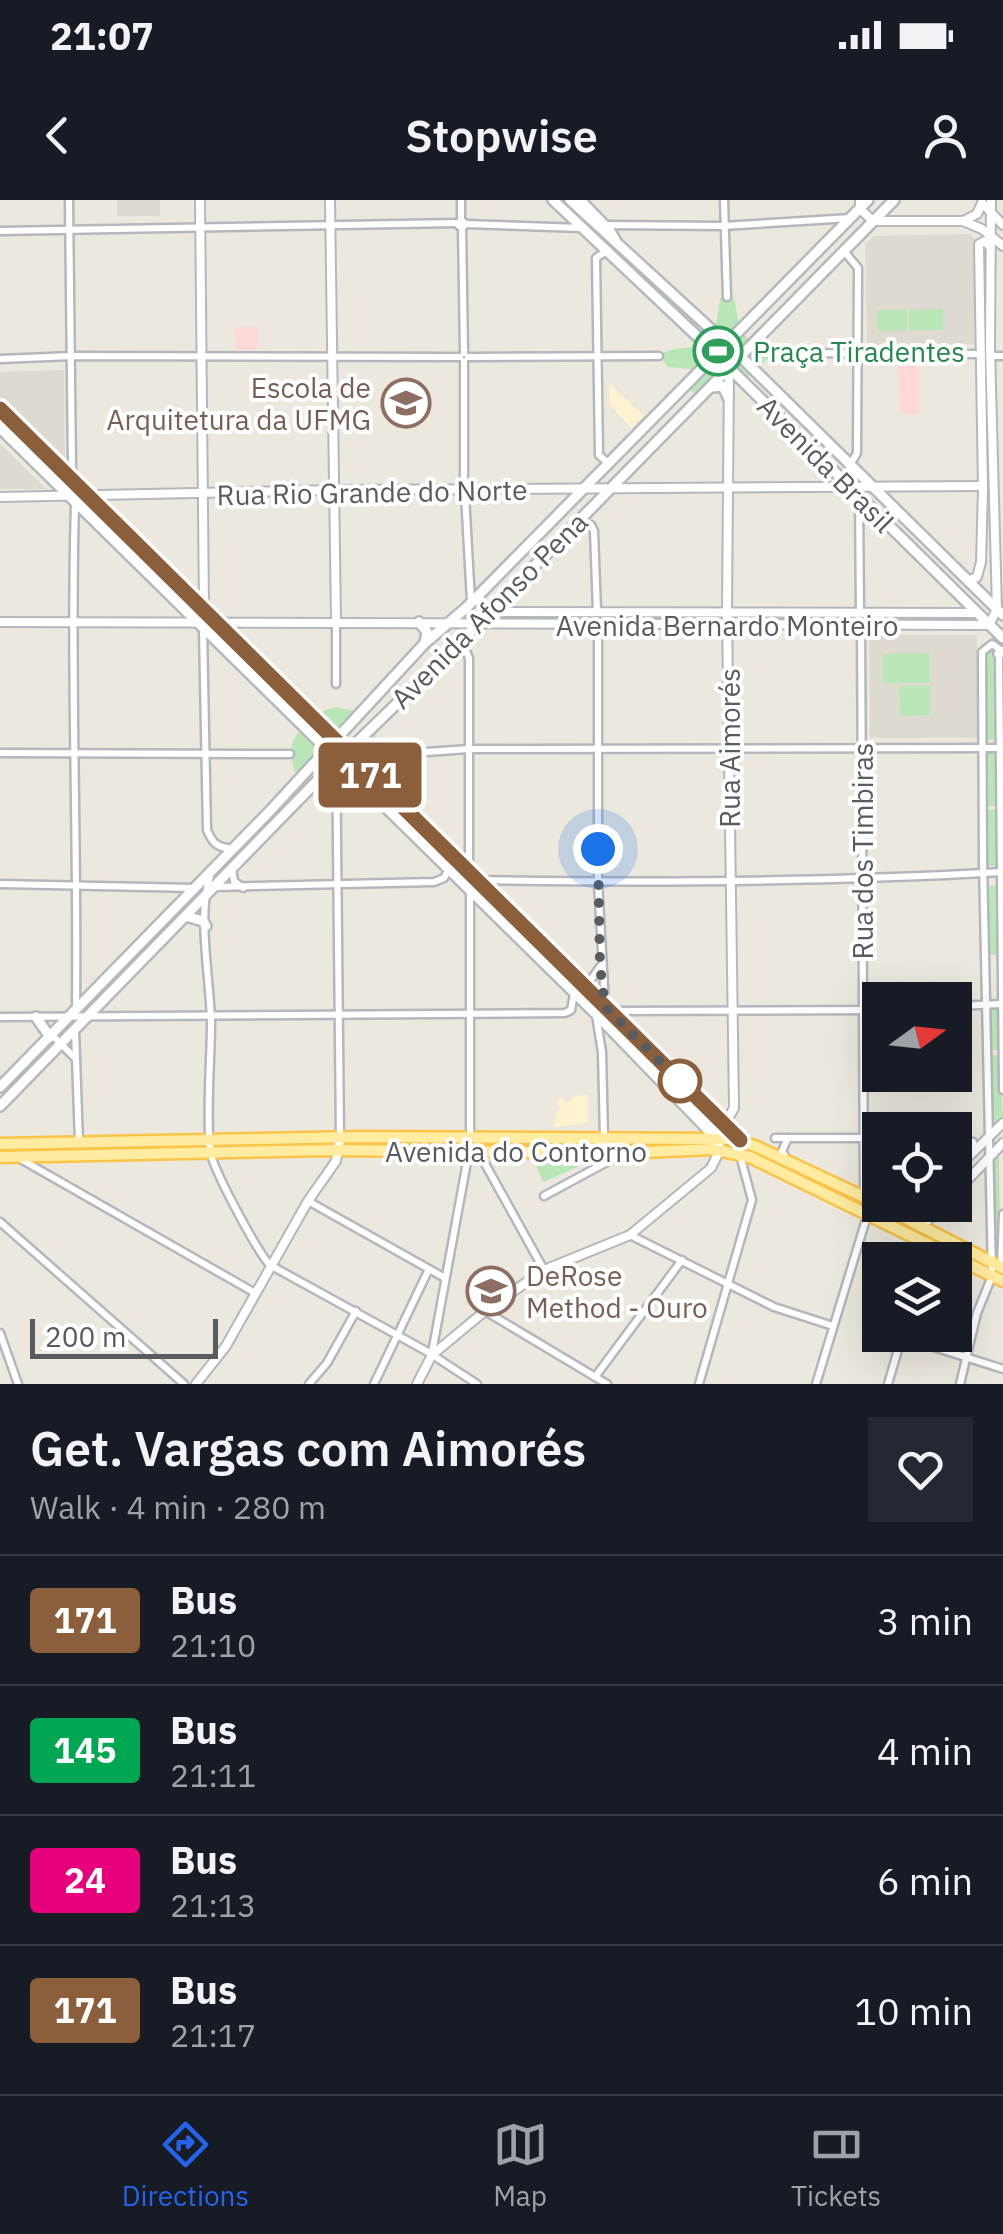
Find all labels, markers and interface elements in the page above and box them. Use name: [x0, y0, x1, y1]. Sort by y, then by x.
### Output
text: 21:07: [50, 11, 154, 60]
text: Stopwise: [405, 106, 598, 164]
icon: back: [30, 108, 85, 163]
icon: person: [918, 108, 973, 163]
sports icon: Praça Tiradentes: [692, 325, 744, 377]
place label: Praça Tiradentes: [753, 333, 965, 370]
place label: Escola de Arquitetura da UFMG: [107, 369, 371, 438]
school or university icon: Escola de Arquitetura da UFMG: [380, 377, 432, 429]
street label: Avenida Brasil: [750, 388, 902, 540]
street label: Rua Rio Grande do Norte: [216, 471, 528, 513]
street label: Avenida Afonso Pena: [383, 504, 595, 716]
street label: Avenida Bernardo Monteiro: [556, 607, 898, 644]
street label: Rua Aimorés: [711, 668, 748, 828]
line badge: 171: [312, 742, 428, 808]
street label: Rua dos Timbiras: [844, 742, 881, 960]
text: 171: [338, 752, 402, 798]
your location: [573, 824, 623, 874]
north arrow: [862, 982, 972, 1092]
map controls: [862, 982, 972, 1352]
unlabelled marker: [659, 1060, 701, 1102]
button: locate: [862, 1112, 972, 1222]
street label: Avenida do Contorno: [385, 1133, 647, 1170]
button: layers: [862, 1242, 972, 1352]
place label: DeRose Method - Ouro: [526, 1257, 708, 1326]
school or university icon: DeRose Method - Ouro: [465, 1265, 517, 1317]
scale bar: [30, 1314, 218, 1358]
text: 200 m: [45, 1318, 126, 1355]
text: Get. Vargas com Aimorés: [30, 1417, 586, 1479]
button: heart: [868, 1417, 973, 1522]
text: Walk · 4 min · 280 m: [30, 1486, 326, 1528]
text: Bus: [170, 1575, 237, 1624]
text: 3 min: [877, 1596, 973, 1645]
text: 171: [53, 1597, 117, 1643]
text: 21:10: [170, 1624, 256, 1666]
text: Bus: [170, 1705, 237, 1754]
text: 4 min: [877, 1726, 973, 1775]
text: 145: [53, 1727, 117, 1773]
text: 21:11: [170, 1754, 256, 1796]
text: Bus: [170, 1835, 237, 1884]
text: 6 min: [877, 1856, 973, 1905]
text: 24: [64, 1857, 106, 1903]
text: 21:13: [170, 1884, 256, 1926]
text: Bus: [170, 1965, 237, 2014]
text: 10 min: [854, 1986, 973, 2035]
text: 171: [53, 1987, 117, 2033]
text: 21:17: [170, 2014, 256, 2056]
tab: Directions: [122, 2117, 249, 2214]
tab: Map: [493, 2117, 548, 2214]
tab: Tickets: [791, 2117, 881, 2214]

